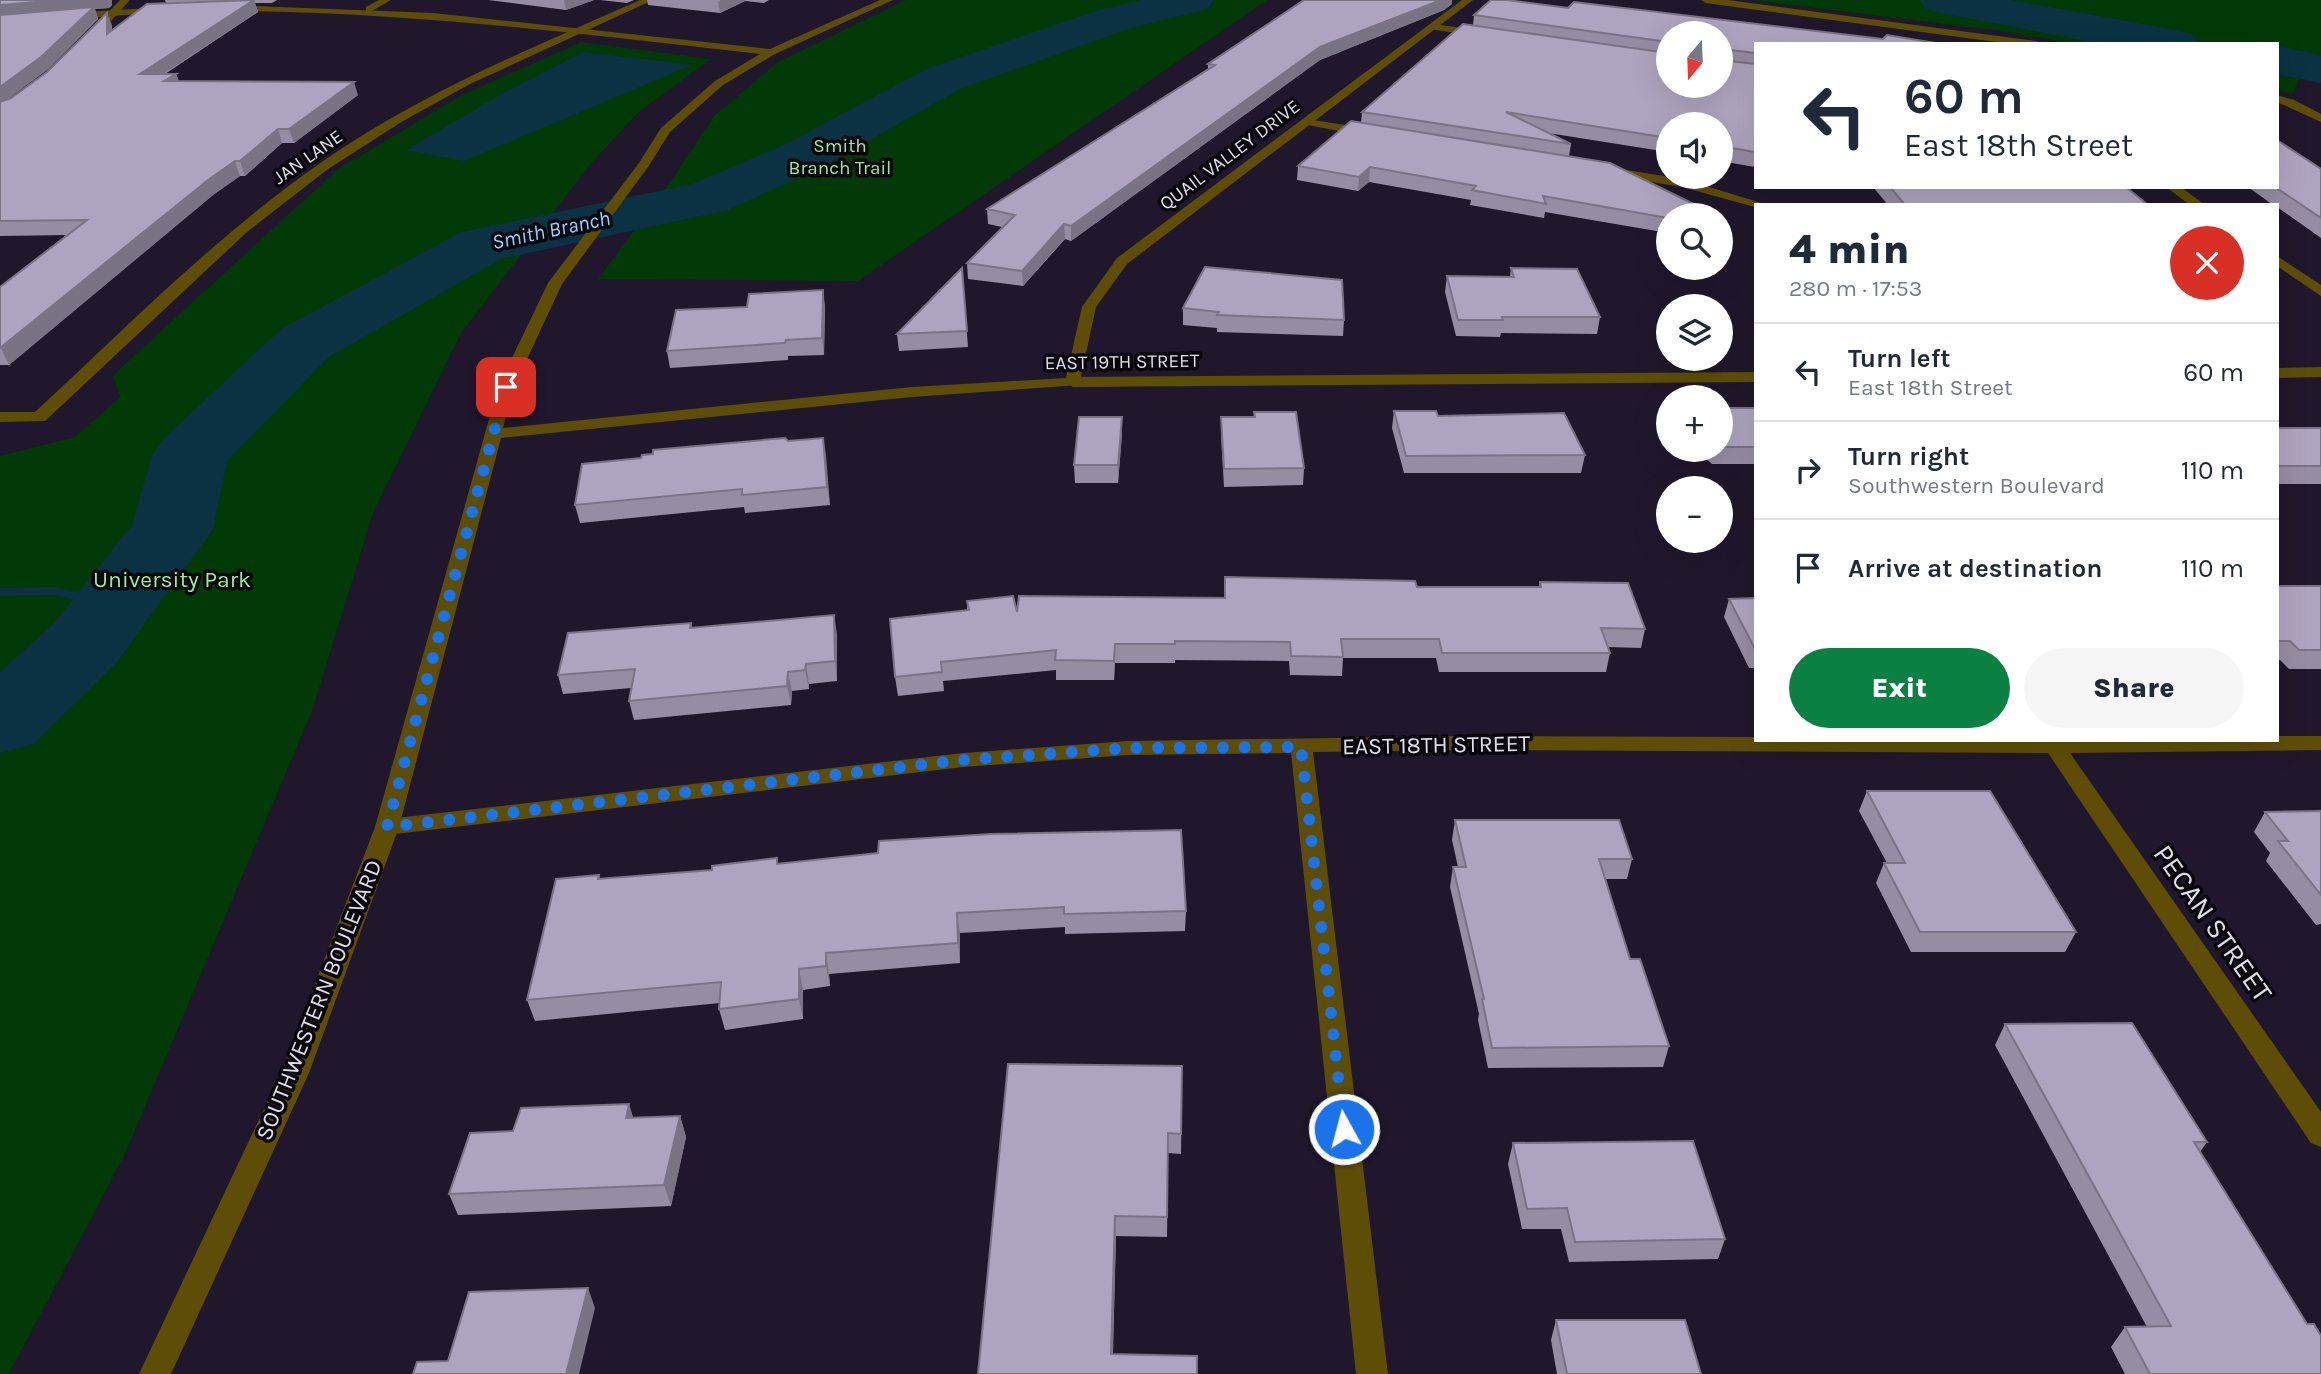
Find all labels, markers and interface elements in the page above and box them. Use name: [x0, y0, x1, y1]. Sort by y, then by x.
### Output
north arrow: [1656, 21, 1732, 98]
map controls: [1656, 21, 1733, 553]
text: 60 m: [1904, 68, 2024, 125]
icon: left: [1789, 70, 1880, 161]
street label: QUAIL VALLEY DRIVE: [1156, 95, 1304, 215]
button: sound: [1656, 112, 1733, 189]
street label: JAN LANE: [269, 125, 347, 189]
text: East 18th Street: [1904, 127, 2133, 164]
park label: Smith Branch Trail: [789, 135, 891, 179]
button: search: [1656, 203, 1733, 280]
water label: Smith Branch: [490, 206, 612, 254]
text: 4 min: [1789, 224, 1910, 274]
button: close: [2170, 226, 2244, 300]
text: 280 m · 17:53: [1789, 275, 1922, 302]
button: layers: [1656, 294, 1733, 371]
text: Turn left: [1848, 343, 1950, 374]
street label: EAST 19TH STREET: [1045, 350, 1200, 374]
icon: left: [1789, 353, 1827, 391]
pin: [476, 357, 536, 417]
text: 60 m: [2183, 357, 2244, 388]
icon: arrive: [487, 368, 525, 406]
text: East 18th Street: [1848, 374, 2013, 401]
button: +: [1656, 385, 1733, 462]
text: Turn right: [1848, 441, 1969, 472]
icon: right: [1789, 451, 1827, 489]
text: 110 m: [2181, 455, 2244, 486]
text: Southwestern Boulevard: [1848, 472, 2105, 499]
button: −: [1656, 476, 1733, 553]
icon: arrive: [1789, 549, 1827, 587]
text: Arrive at destination: [1848, 553, 2102, 584]
text: 110 m: [2181, 553, 2244, 584]
park label: University Park: [93, 566, 251, 593]
button: Exit: [1789, 648, 2010, 728]
button: Share: [2024, 648, 2244, 728]
street label: EAST 18TH STREET: [1342, 730, 1531, 760]
street label: PECAN STREET: [2147, 838, 2279, 1008]
street label: SOUTHWESTERN BOULEVARD: [250, 856, 388, 1144]
position arrow: [1307, 1092, 1381, 1166]

